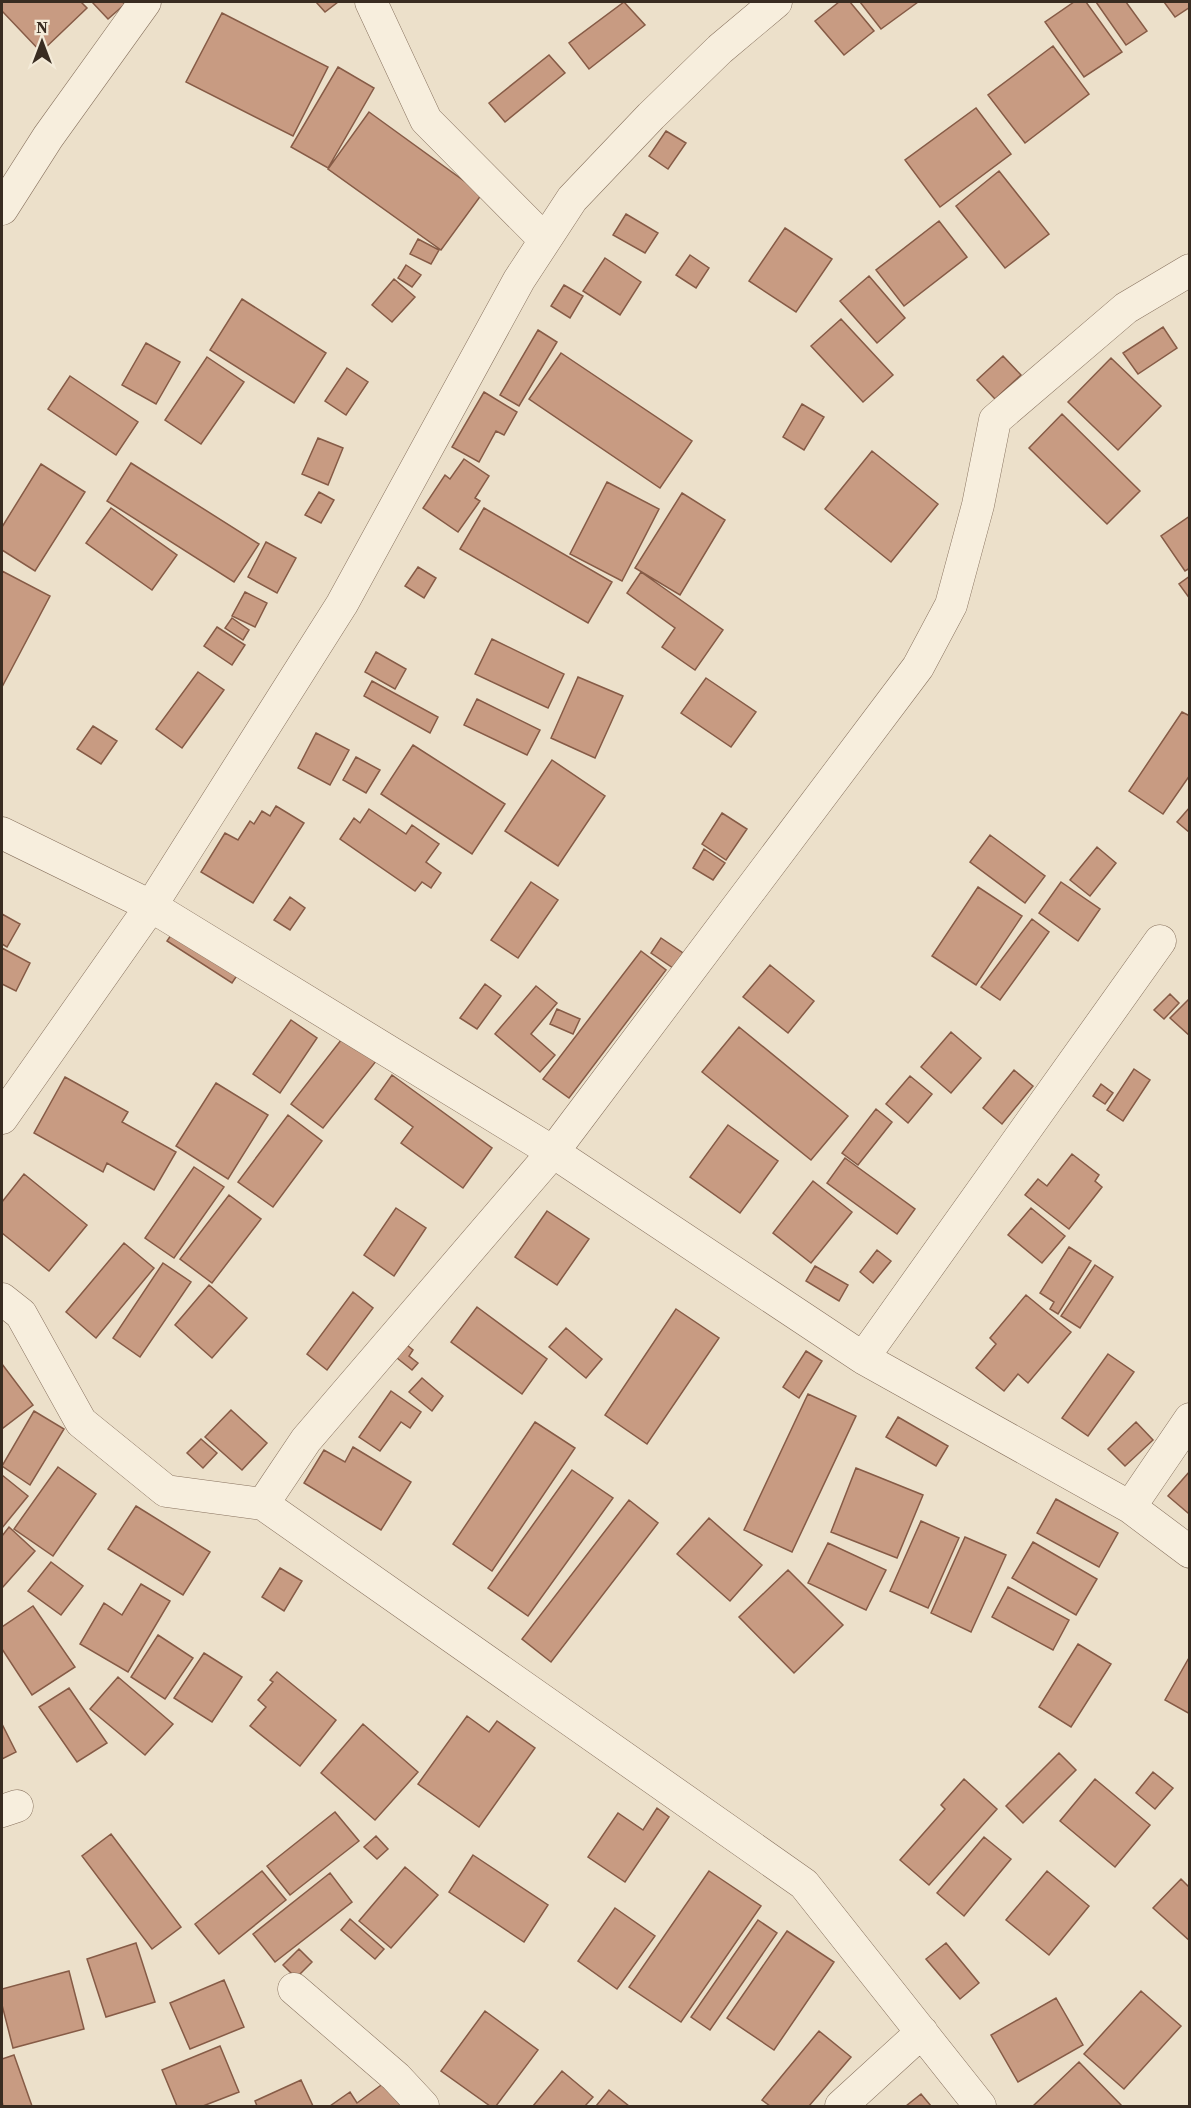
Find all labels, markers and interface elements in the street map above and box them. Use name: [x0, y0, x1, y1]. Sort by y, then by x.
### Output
north arrow: [12, 12, 72, 72]
text: N: [36, 16, 48, 38]

